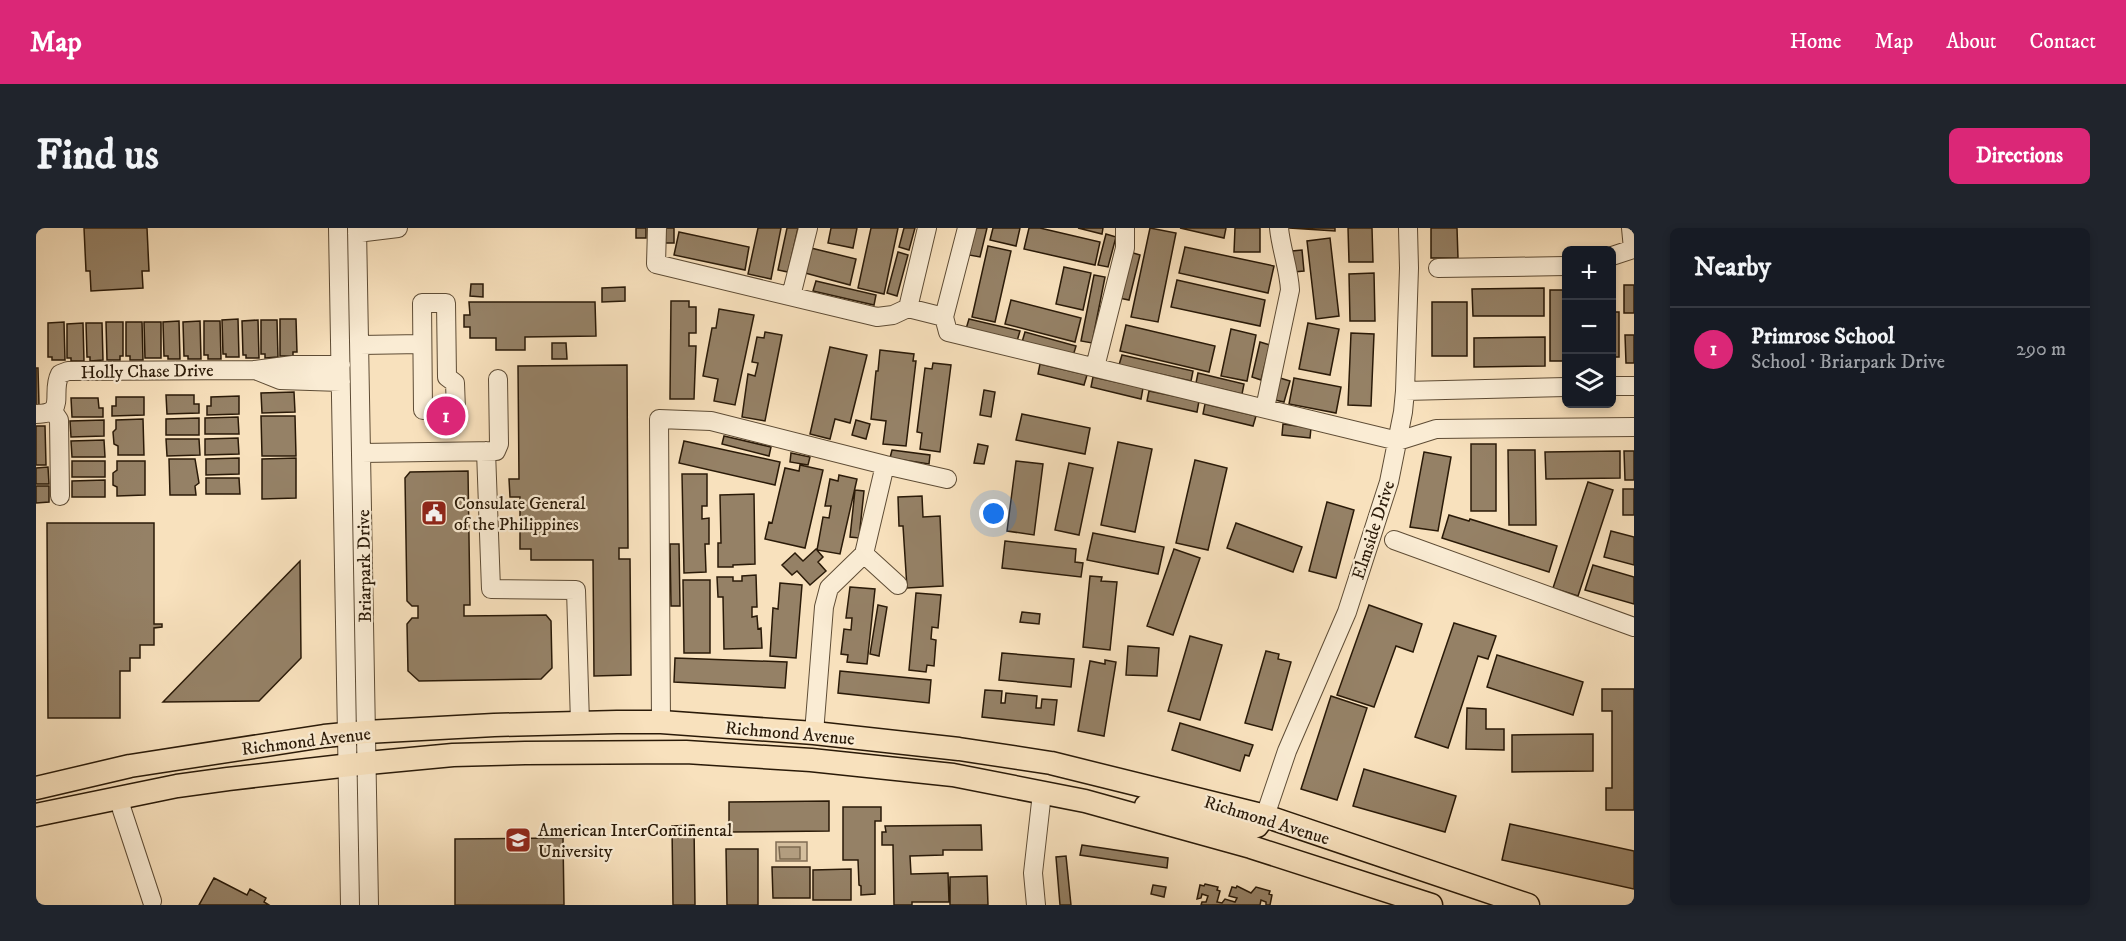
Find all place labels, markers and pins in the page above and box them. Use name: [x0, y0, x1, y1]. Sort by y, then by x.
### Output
pin: 1: [426, 394, 466, 438]
place label: Consulate General of the Philippines: [454, 493, 586, 536]
public building icon: Consulate General of the Philippines: [419, 498, 449, 528]
place label: American InterContinental University: [538, 820, 733, 863]
school or university icon: American InterContinental University: [503, 825, 533, 855]

